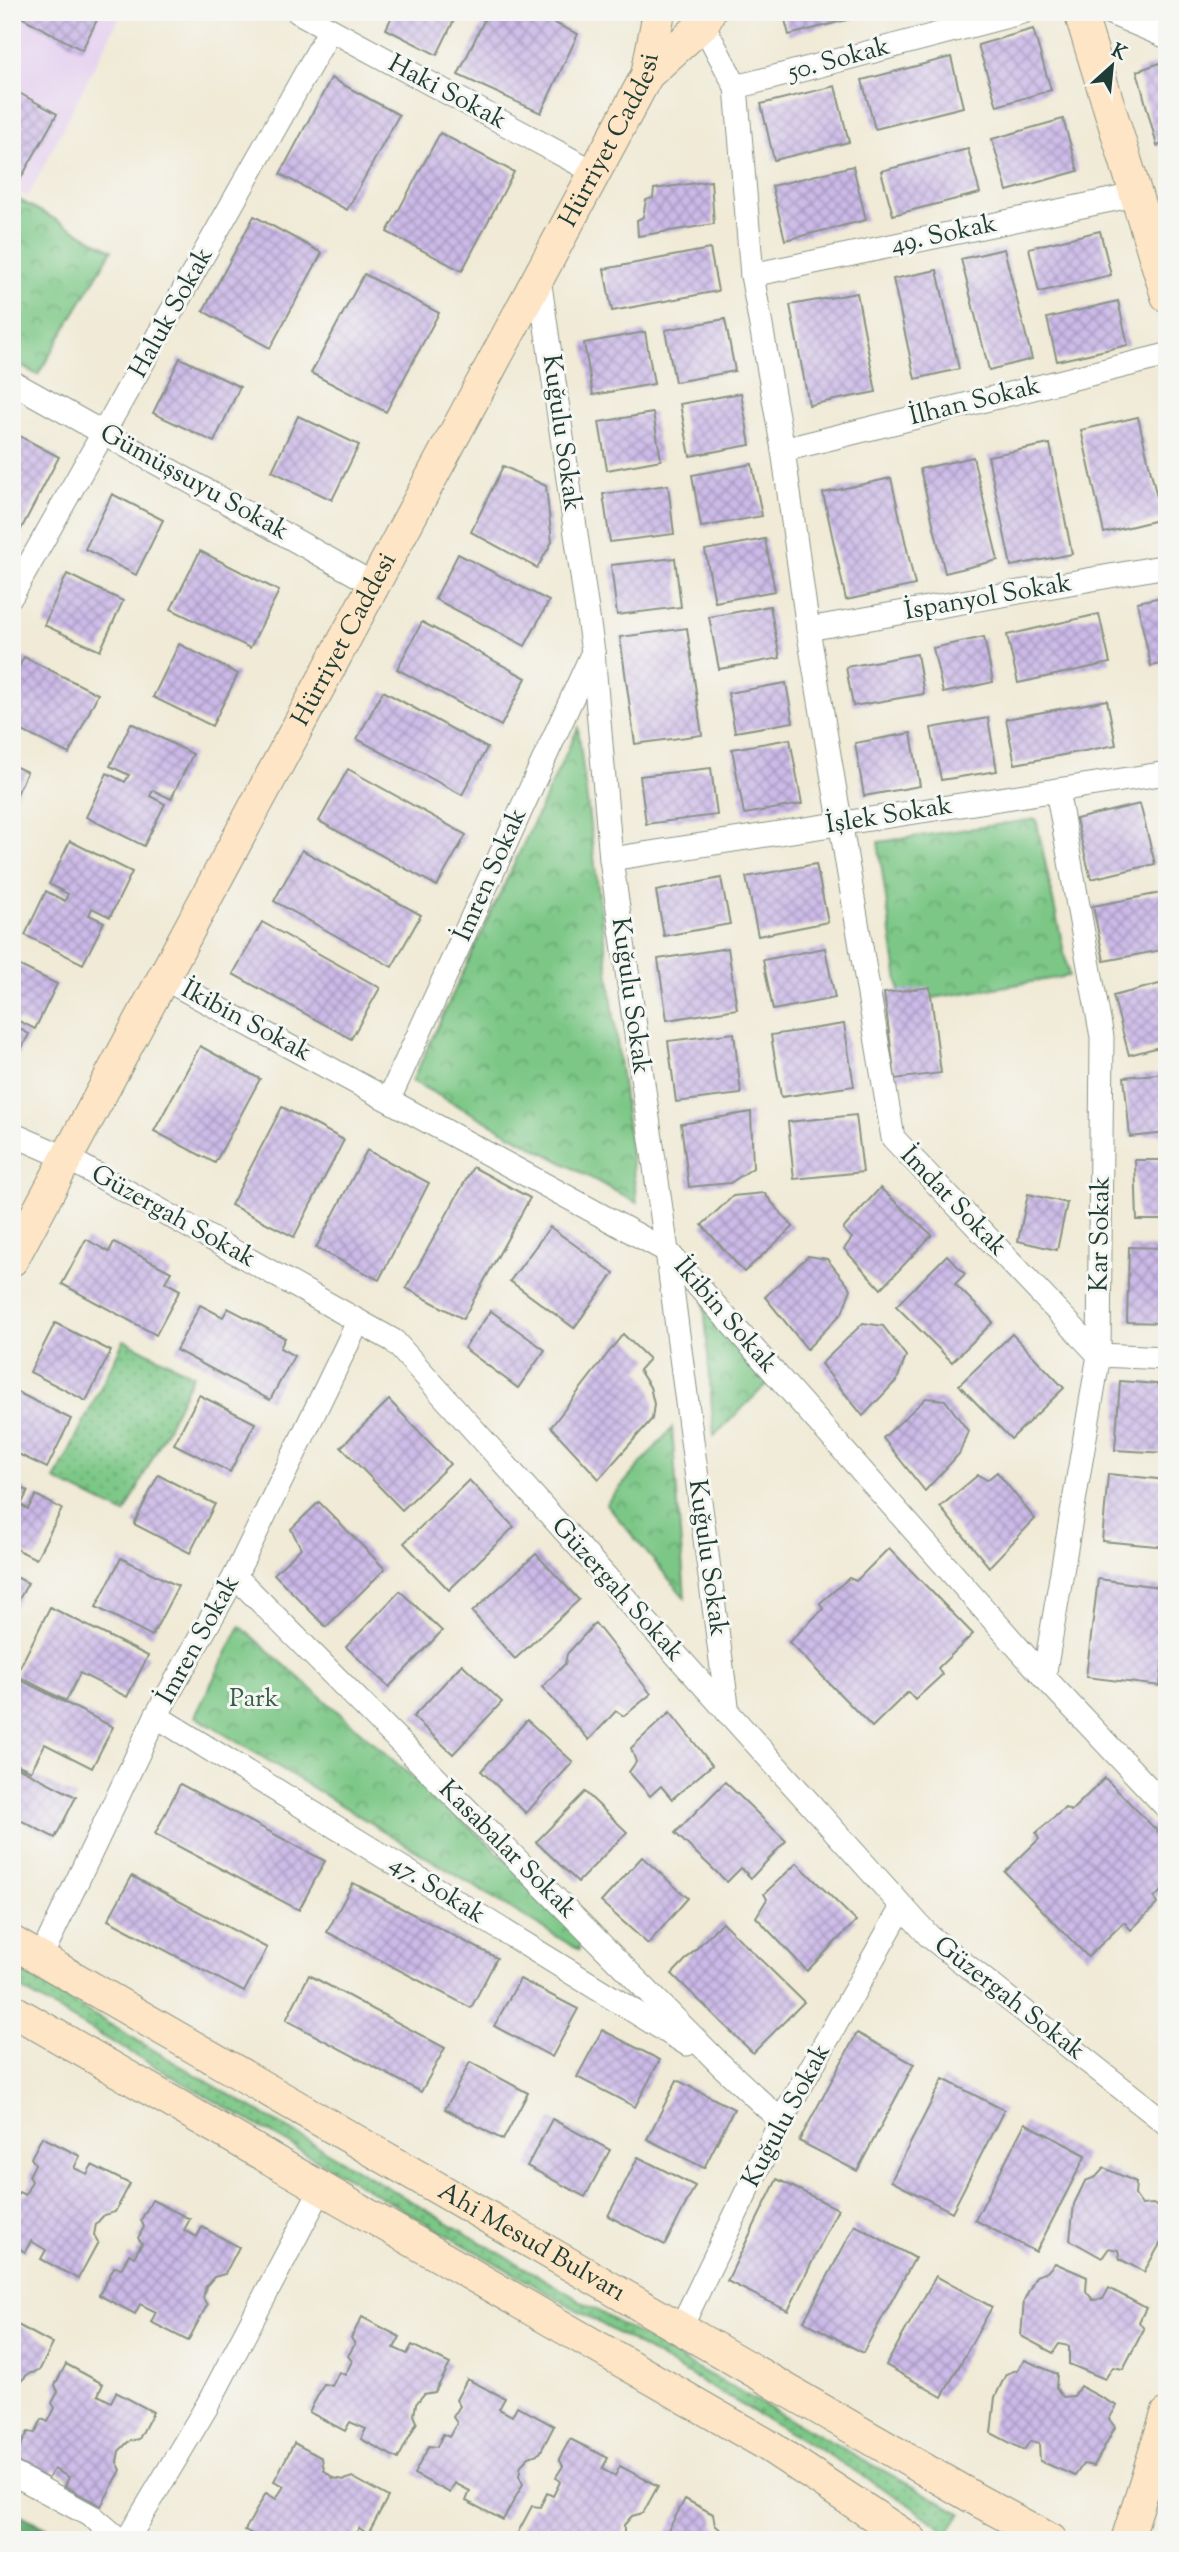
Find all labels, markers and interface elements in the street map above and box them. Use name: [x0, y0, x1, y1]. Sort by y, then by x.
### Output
street label: 50. Sokak: [782, 29, 894, 92]
north arrow: [1078, 32, 1148, 102]
text: K: [1106, 38, 1131, 68]
street label: Haki Sokak: [381, 46, 513, 140]
street label: Hürriyet Caddesi: [550, 50, 669, 234]
street label: 49. Sokak: [888, 206, 1000, 264]
street label: Haluk Sokak: [121, 241, 223, 385]
street label: Kuğulu Sokak: [532, 352, 590, 514]
street label: İlhan Sokak: [906, 368, 1044, 436]
street label: Gümüşsuyu Sokak: [93, 416, 295, 550]
street label: Hürriyet Caddesi: [283, 546, 406, 733]
street label: İspanyol Sokak: [902, 565, 1074, 631]
street label: İşlek Sokak: [823, 788, 955, 844]
street label: İmren Sokak: [445, 802, 537, 948]
street label: Kuğulu Sokak: [601, 915, 659, 1077]
street label: İkibin Sokak: [174, 972, 318, 1072]
street label: İmdat Sokak: [891, 1139, 1015, 1265]
street label: Güzergah Sokak: [84, 1156, 262, 1278]
street label: Kar Sokak: [1081, 1176, 1121, 1292]
street label: İkibin Sokak: [664, 1250, 786, 1382]
street label: Kuğulu Sokak: [678, 1477, 736, 1639]
street label: Güzergah Sokak: [542, 1510, 692, 1670]
street label: İmren Sokak: [148, 1569, 250, 1711]
park label: Park: [229, 1681, 279, 1718]
street label: Kasabalar Sokak: [429, 1772, 585, 1928]
street label: 47. Sokak: [382, 1846, 492, 1934]
street label: Güzergah Sokak: [925, 1928, 1093, 2070]
street label: Kuğulu Sokak: [734, 2038, 840, 2194]
street label: Ahi Mesud Bulvarı: [431, 2173, 632, 2311]

